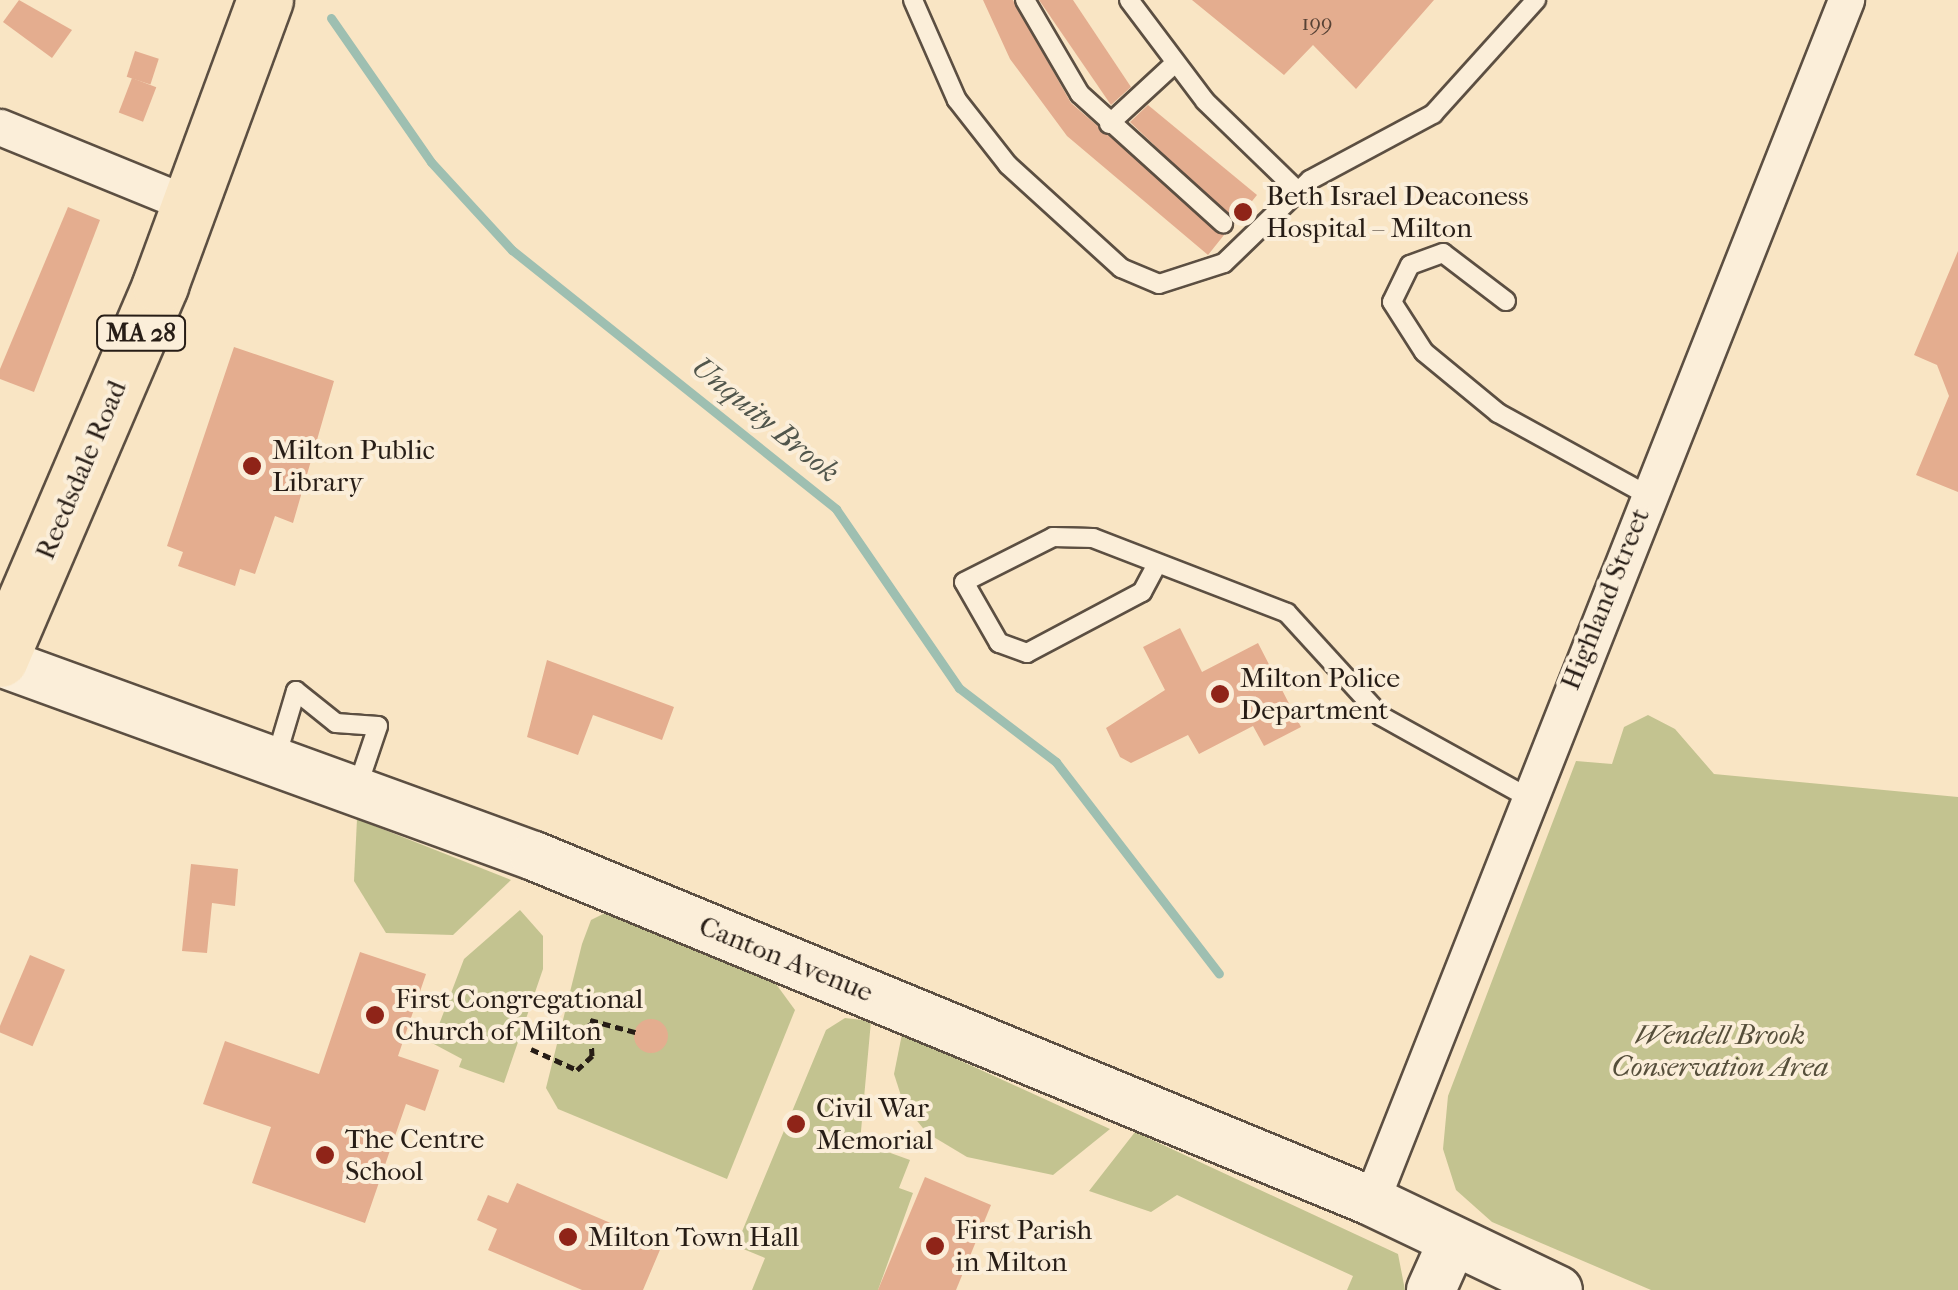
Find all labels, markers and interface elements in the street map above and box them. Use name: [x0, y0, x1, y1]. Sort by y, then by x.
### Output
house number: 199: [1302, 11, 1332, 37]
place label: Beth Israel Deaconess Hospital – Milton: [1266, 179, 1529, 245]
marker: Beth Israel Deaconess Hospital – Milton: [1230, 199, 1256, 225]
road number: MA 28: [96, 313, 186, 353]
water label: Unquity Brook: [684, 349, 846, 491]
street label: Reedsdale Road: [28, 375, 134, 565]
place label: Milton Public Library: [272, 433, 435, 499]
marker: Milton Public Library: [241, 455, 263, 477]
street label: Highland Street: [1553, 503, 1657, 695]
place label: Milton Police Department: [1240, 661, 1400, 727]
marker: Milton Police Department: [1209, 683, 1231, 705]
street label: Canton Avenue: [694, 909, 878, 1009]
place label: First Congregational Church of Milton: [395, 982, 643, 1048]
marker: First Congregational Church of Milton: [364, 1004, 386, 1026]
park label: Wendell Brook Conservation Area: [1612, 1018, 1828, 1084]
place label: Civil War Memorial: [816, 1091, 933, 1157]
marker: Civil War Memorial: [785, 1113, 807, 1135]
place label: The Centre School: [345, 1122, 484, 1188]
marker: The Centre School: [314, 1144, 336, 1166]
place label: First Parish in Milton: [955, 1213, 1092, 1279]
place label: Milton Town Hall: [588, 1220, 799, 1254]
marker: Milton Town Hall: [557, 1226, 579, 1248]
marker: First Parish in Milton: [924, 1235, 946, 1257]

